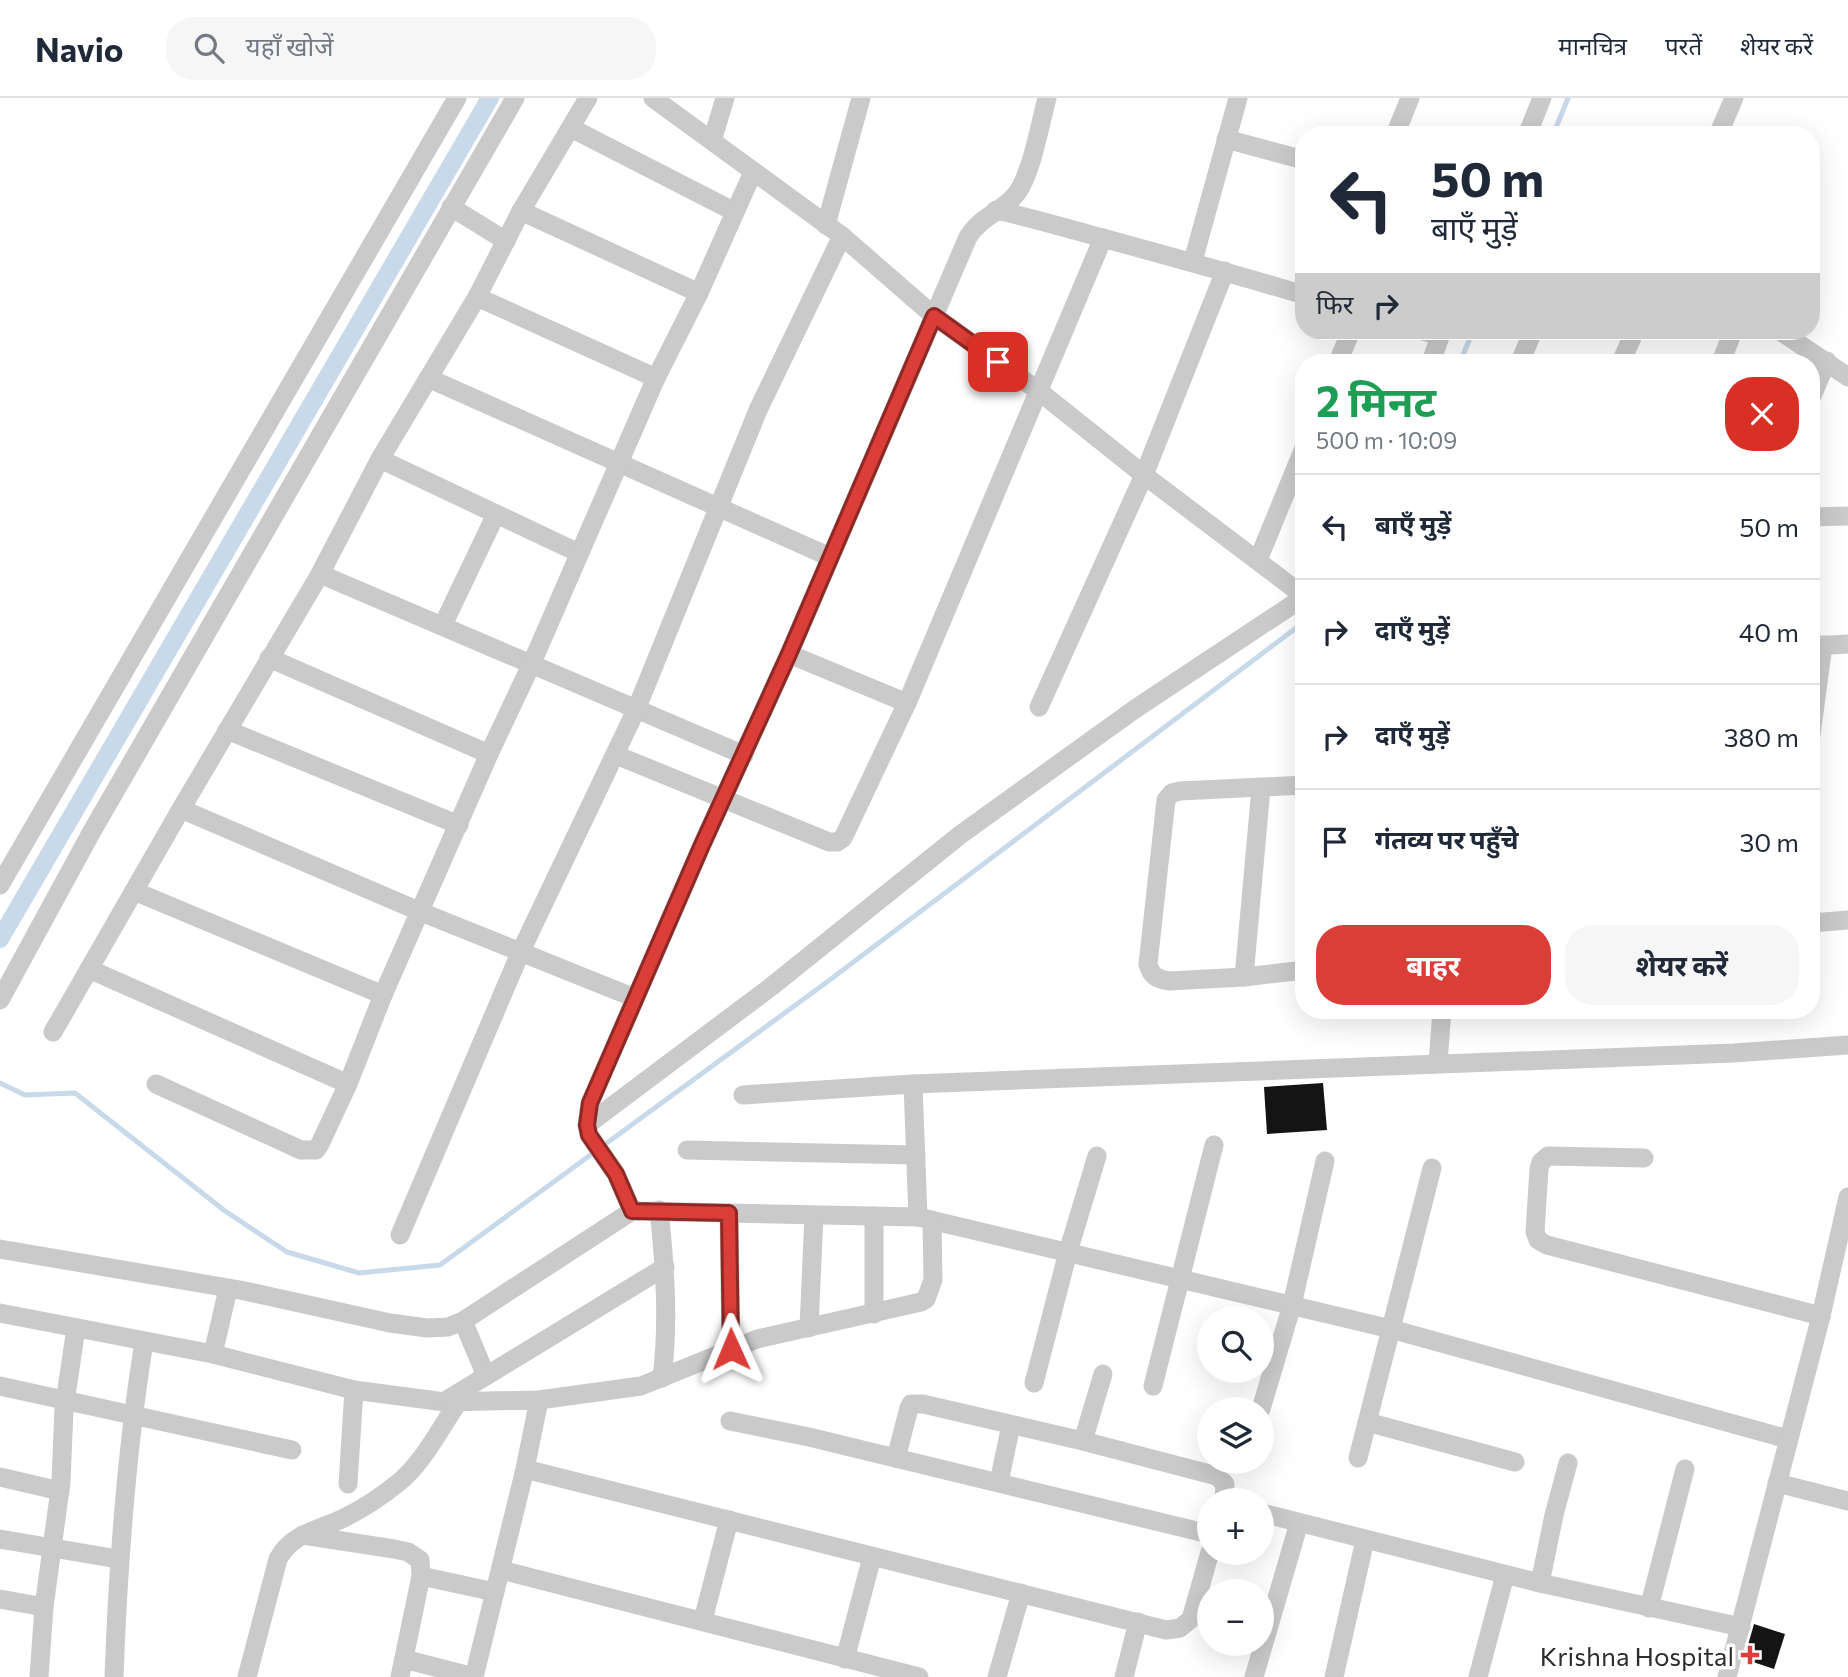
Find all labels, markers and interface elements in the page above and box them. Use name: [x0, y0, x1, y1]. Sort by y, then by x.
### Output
search box: [166, 17, 656, 80]
text: Navio: [35, 28, 124, 69]
icon: search: [190, 29, 228, 67]
text: यहाँ खोजें: [246, 30, 333, 61]
text: मानचित्र: [1558, 31, 1627, 60]
text: परतें: [1665, 31, 1702, 60]
text: शेयर करें: [1740, 31, 1813, 60]
text: 50 m: [1431, 147, 1544, 207]
icon: left: [1316, 154, 1407, 245]
text: बाएँ मुड़ें: [1431, 207, 1518, 247]
icon: right: [1367, 287, 1405, 325]
text: फिर: [1316, 288, 1353, 319]
pin: [968, 332, 1028, 392]
icon: arrive: [979, 343, 1017, 381]
text: 2 मिनट: [1316, 374, 1436, 426]
button: close: [1725, 377, 1799, 451]
text: 500 m · 10:09: [1316, 426, 1457, 454]
icon: left: [1316, 508, 1354, 546]
text: बाएँ मुड़ें: [1375, 508, 1451, 539]
text: 50 m: [1739, 511, 1799, 542]
icon: right: [1316, 613, 1354, 651]
text: दाएँ मुड़ें: [1375, 613, 1450, 644]
text: 40 m: [1739, 616, 1799, 647]
icon: right: [1316, 718, 1354, 756]
text: दाएँ मुड़ें: [1375, 718, 1450, 749]
text: 380 m: [1724, 721, 1799, 752]
icon: arrive: [1316, 823, 1354, 861]
text: गंतव्य पर पहुँचे: [1375, 823, 1519, 854]
text: 30 m: [1740, 826, 1799, 857]
button: बाहर: [1316, 925, 1551, 1005]
button: शेयर करें: [1565, 925, 1799, 1005]
map controls: [1197, 1306, 1274, 1656]
button: search: [1197, 1306, 1274, 1383]
position arrow: [694, 1312, 768, 1386]
button: layers: [1197, 1397, 1274, 1474]
button: +: [1197, 1488, 1274, 1565]
button: −: [1197, 1579, 1274, 1656]
place label: Krishna Hospital: [1540, 1640, 1734, 1671]
marker: Krishna Hospital: [1740, 1645, 1760, 1665]

